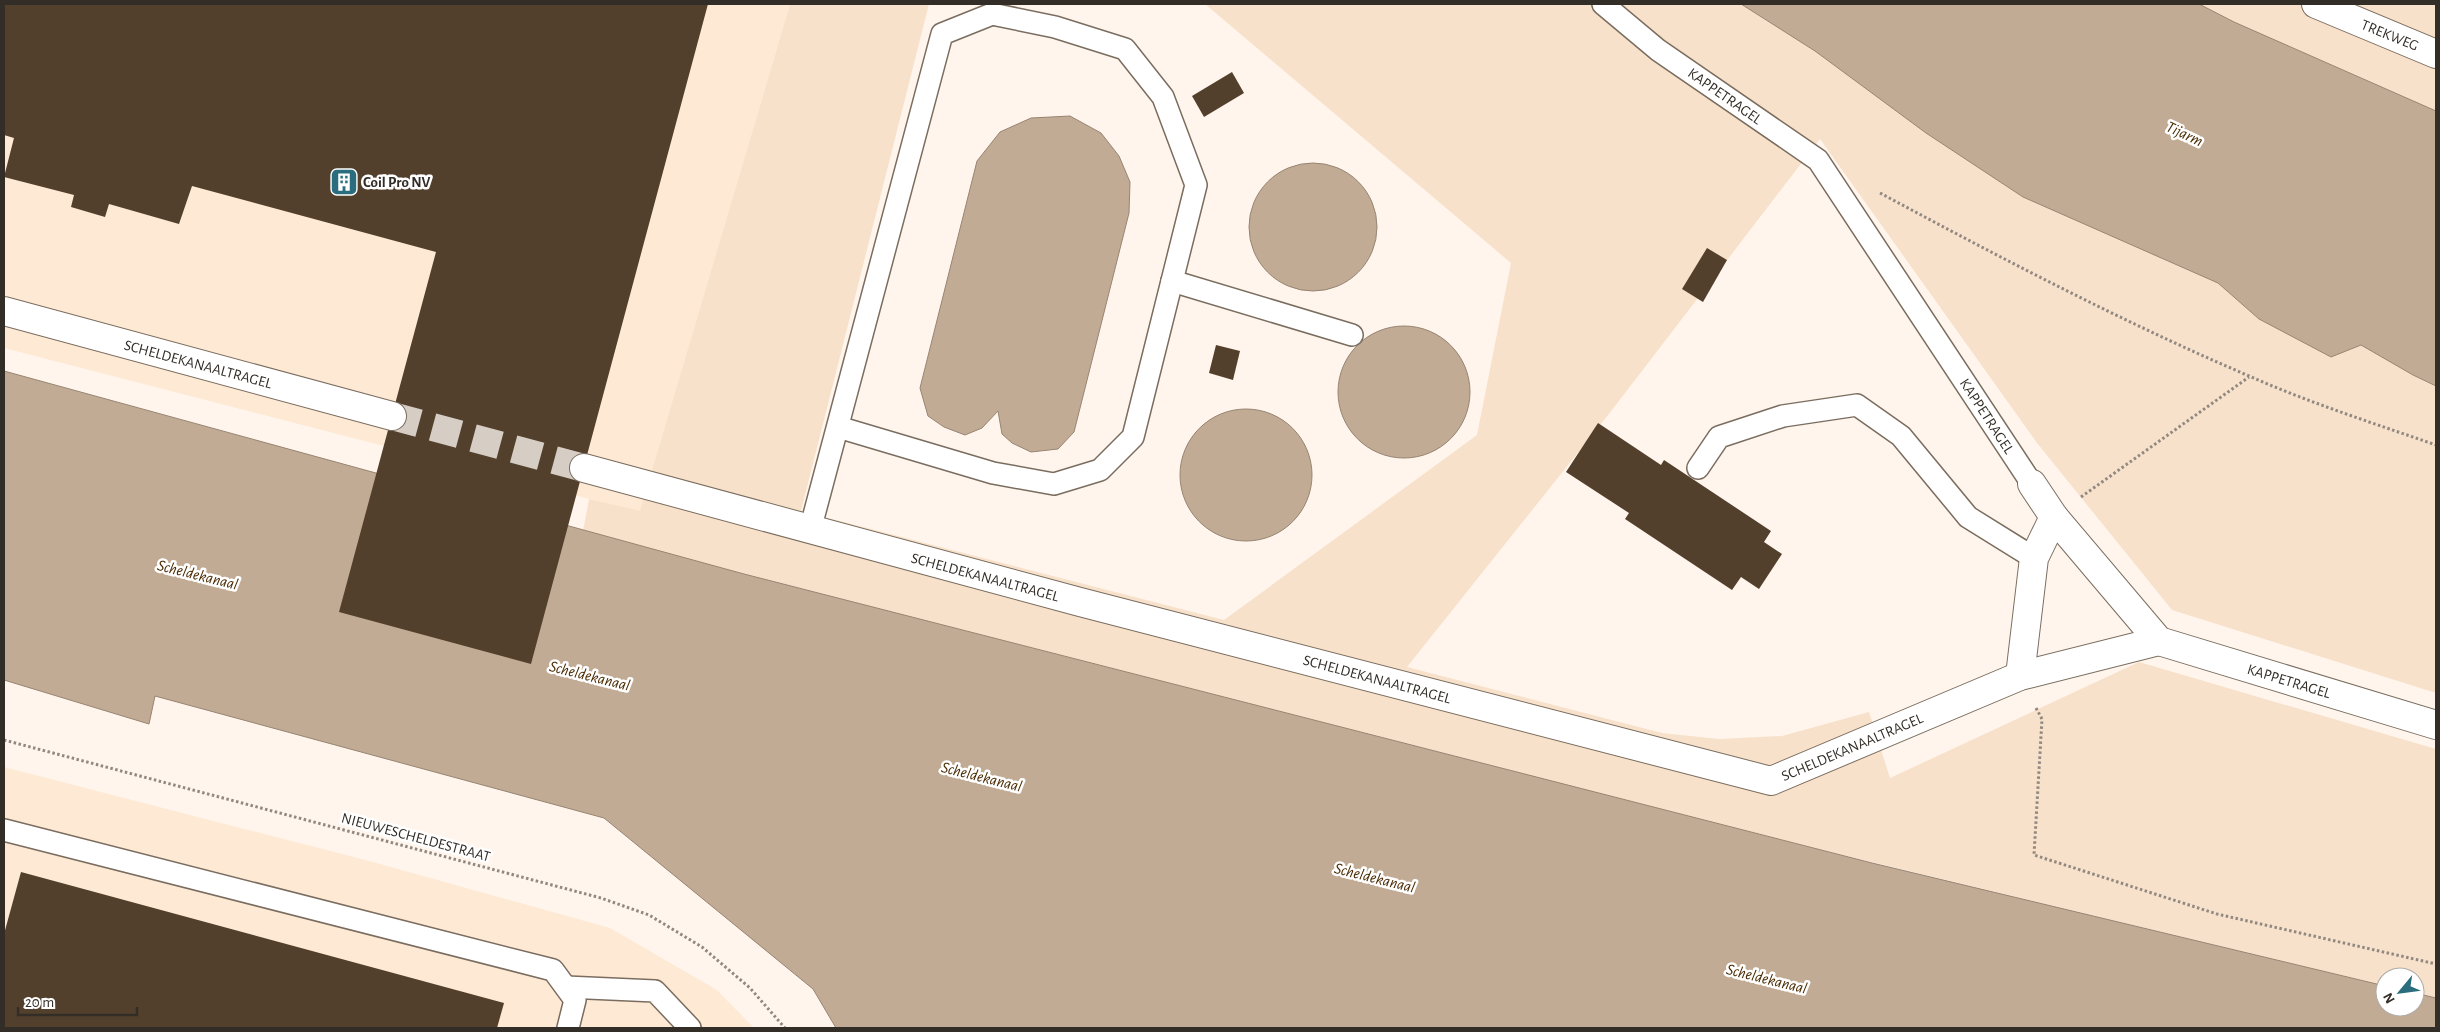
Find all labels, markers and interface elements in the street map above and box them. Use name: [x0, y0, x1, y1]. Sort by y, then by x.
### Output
street label: TREKWEG: [2359, 17, 2421, 54]
street label: KAPPETRAGEL: [1685, 66, 1765, 128]
water label: Tijarm: [2163, 119, 2205, 150]
building icon: Coil Pro NV: [329, 167, 359, 197]
place label: Coil Pro NV: [363, 175, 430, 190]
street label: SCHELDEKANAALTRAGEL: [122, 338, 274, 392]
street label: KAPPETRAGEL: [1957, 376, 2017, 457]
street label: SCHELDEKANAALTRAGEL: [909, 551, 1061, 605]
water label: Scheldekanaal: [156, 557, 240, 593]
street label: SCHELDEKANAALTRAGEL: [1301, 653, 1453, 707]
water label: Scheldekanaal: [548, 658, 632, 694]
street label: KAPPETRAGEL: [2245, 662, 2333, 701]
street label: SCHELDEKANAALTRAGEL: [1779, 711, 1926, 784]
water label: Scheldekanaal: [940, 759, 1024, 795]
street label: NIEUWESCHELDESTRAAT: [340, 810, 493, 865]
water label: Scheldekanaal: [1333, 860, 1417, 896]
water label: Scheldekanaal: [1725, 961, 1809, 997]
north arrow: [2375, 967, 2425, 1017]
scale bar: [18, 984, 136, 1016]
text: N: [2381, 990, 2398, 1005]
text: 20 m: [25, 995, 54, 1010]

